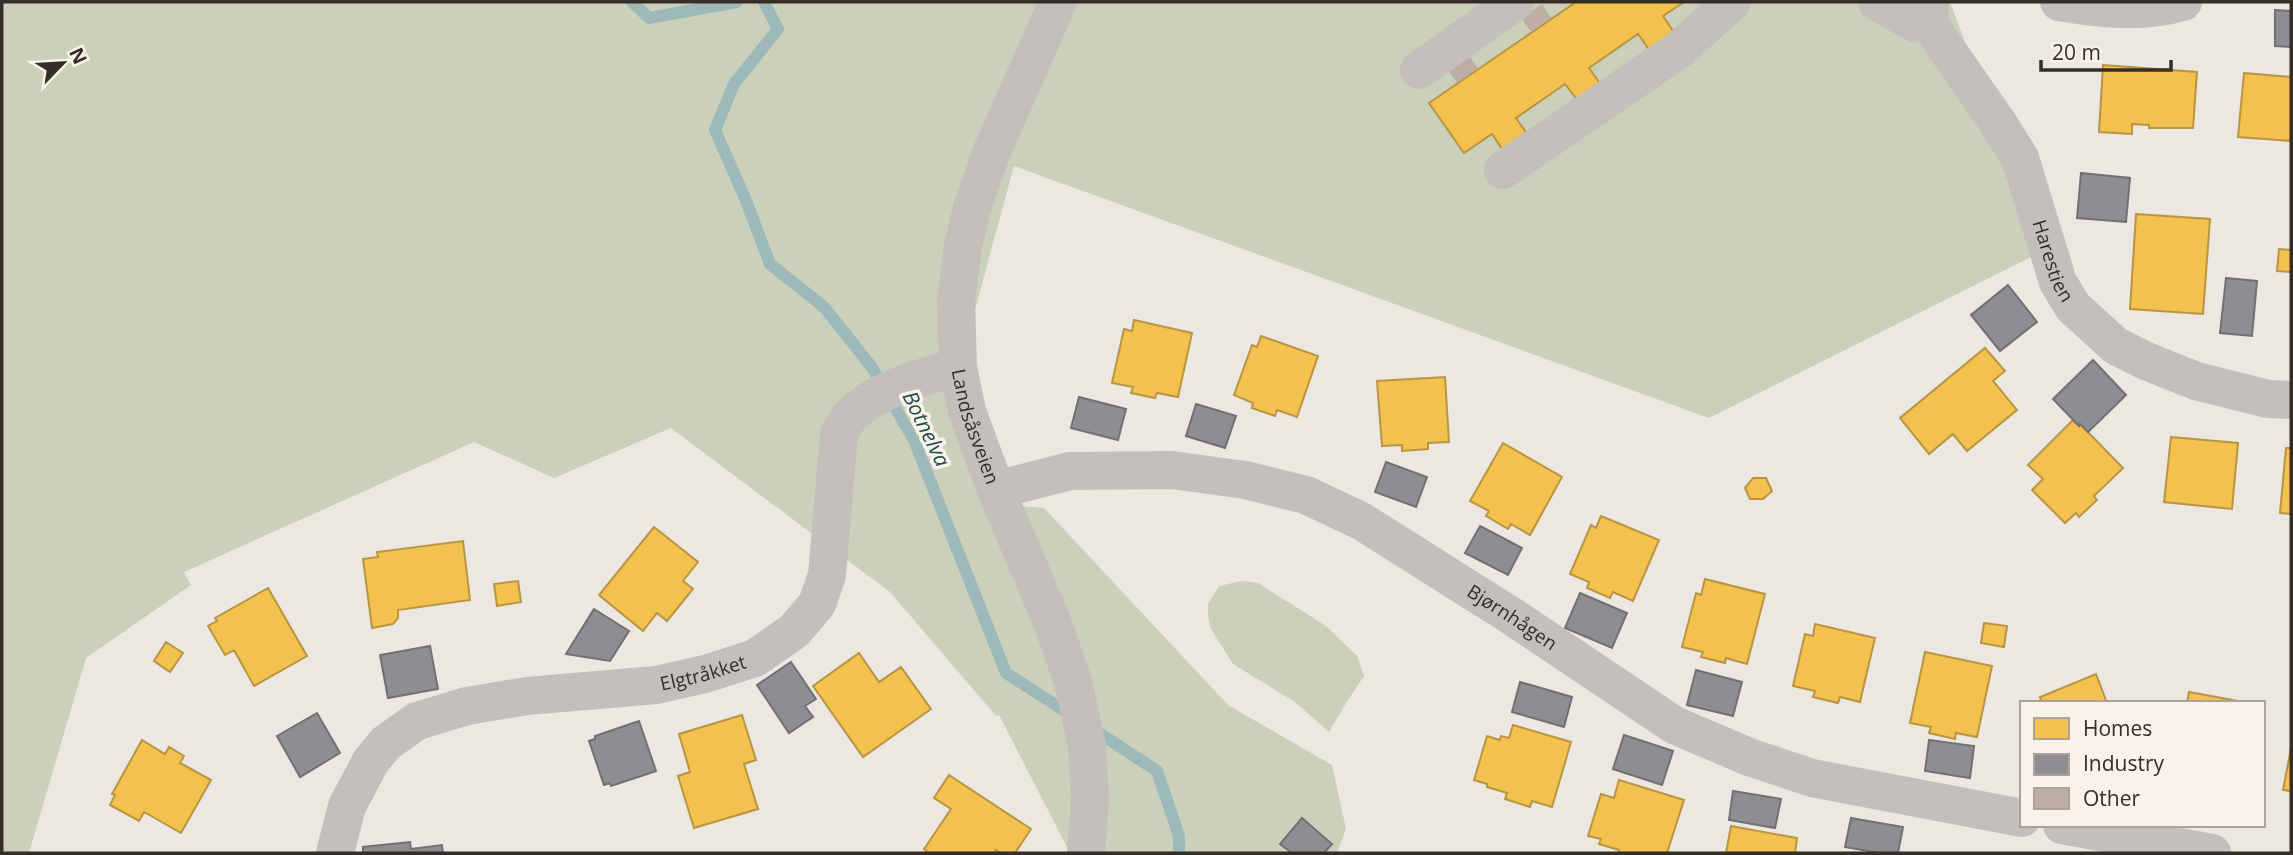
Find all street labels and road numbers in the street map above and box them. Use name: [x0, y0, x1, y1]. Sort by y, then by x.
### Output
street label: Harestien: [2027, 216, 2080, 307]
street label: Landsåsveien: [946, 367, 1006, 488]
street label: Bjørnhågen: [1462, 578, 1562, 656]
street label: Elgtråkket: [657, 649, 750, 697]

